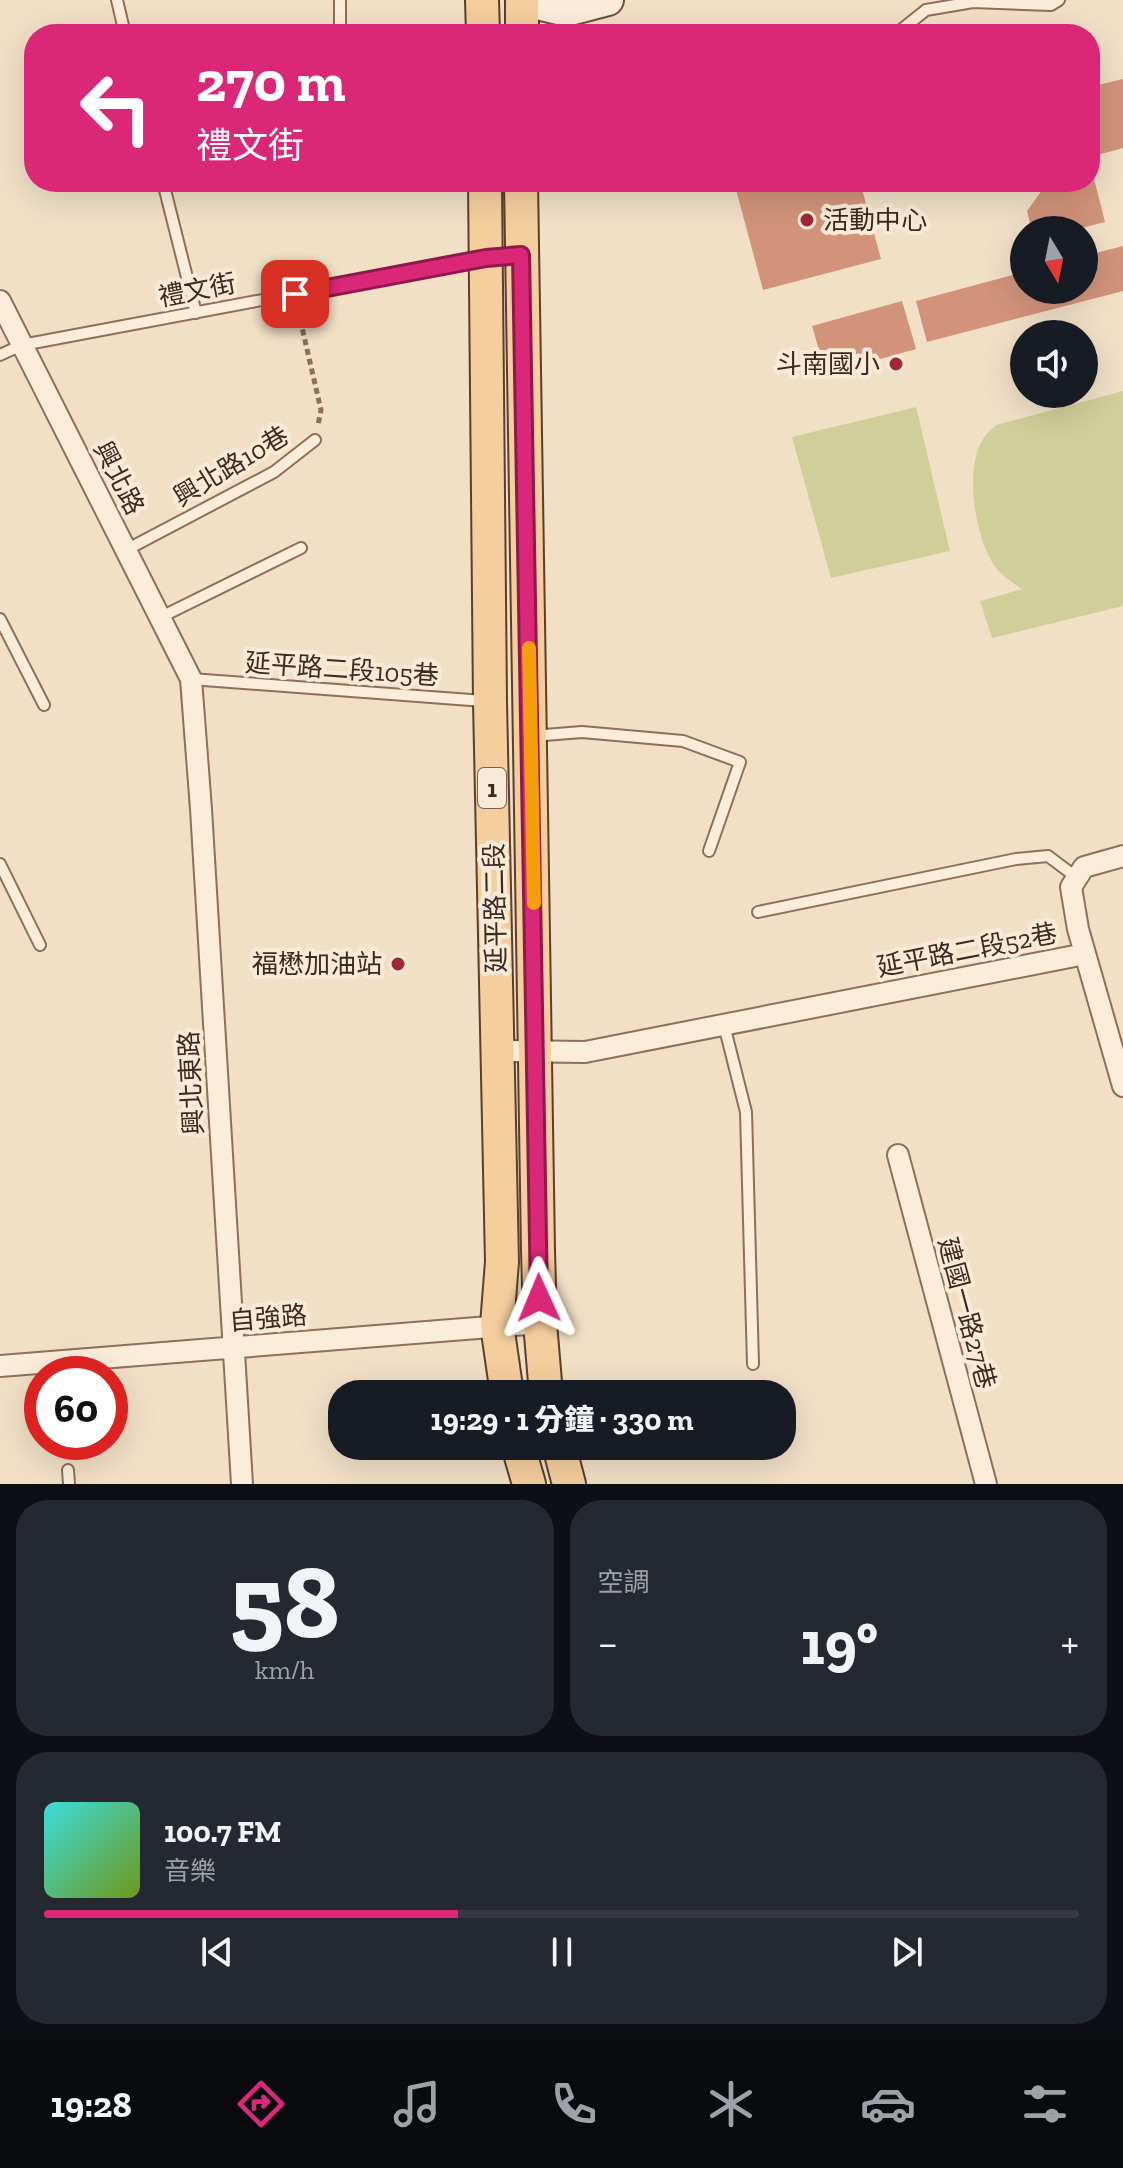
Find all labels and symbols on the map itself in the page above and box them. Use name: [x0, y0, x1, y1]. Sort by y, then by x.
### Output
place label: 活動中心: [823, 204, 927, 236]
marker: 活動中心: [798, 211, 816, 229]
north arrow: [1010, 216, 1098, 304]
pin: [261, 260, 329, 328]
street label: 禮文街: [156, 267, 238, 313]
place label: 斗南國小: [776, 348, 880, 380]
marker: 斗南國小: [887, 355, 905, 373]
street label: 興北路10巷: [167, 419, 295, 513]
street label: 興北路: [87, 436, 151, 520]
street label: 延平路二段105巷: [244, 646, 440, 692]
road number: 1: [478, 768, 506, 808]
street label: 延平路二段: [478, 843, 512, 973]
street label: 延平路二段52巷: [874, 917, 1060, 983]
place label: 福懋加油站: [252, 948, 382, 980]
marker: 福懋加油站: [389, 955, 407, 973]
street label: 興北東路: [172, 1030, 210, 1136]
street label: 建國一路27巷: [931, 1234, 1003, 1392]
position arrow: [497, 1256, 581, 1340]
street label: 自強路: [228, 1299, 308, 1337]
speed limit sign: 60: [24, 1356, 128, 1460]

